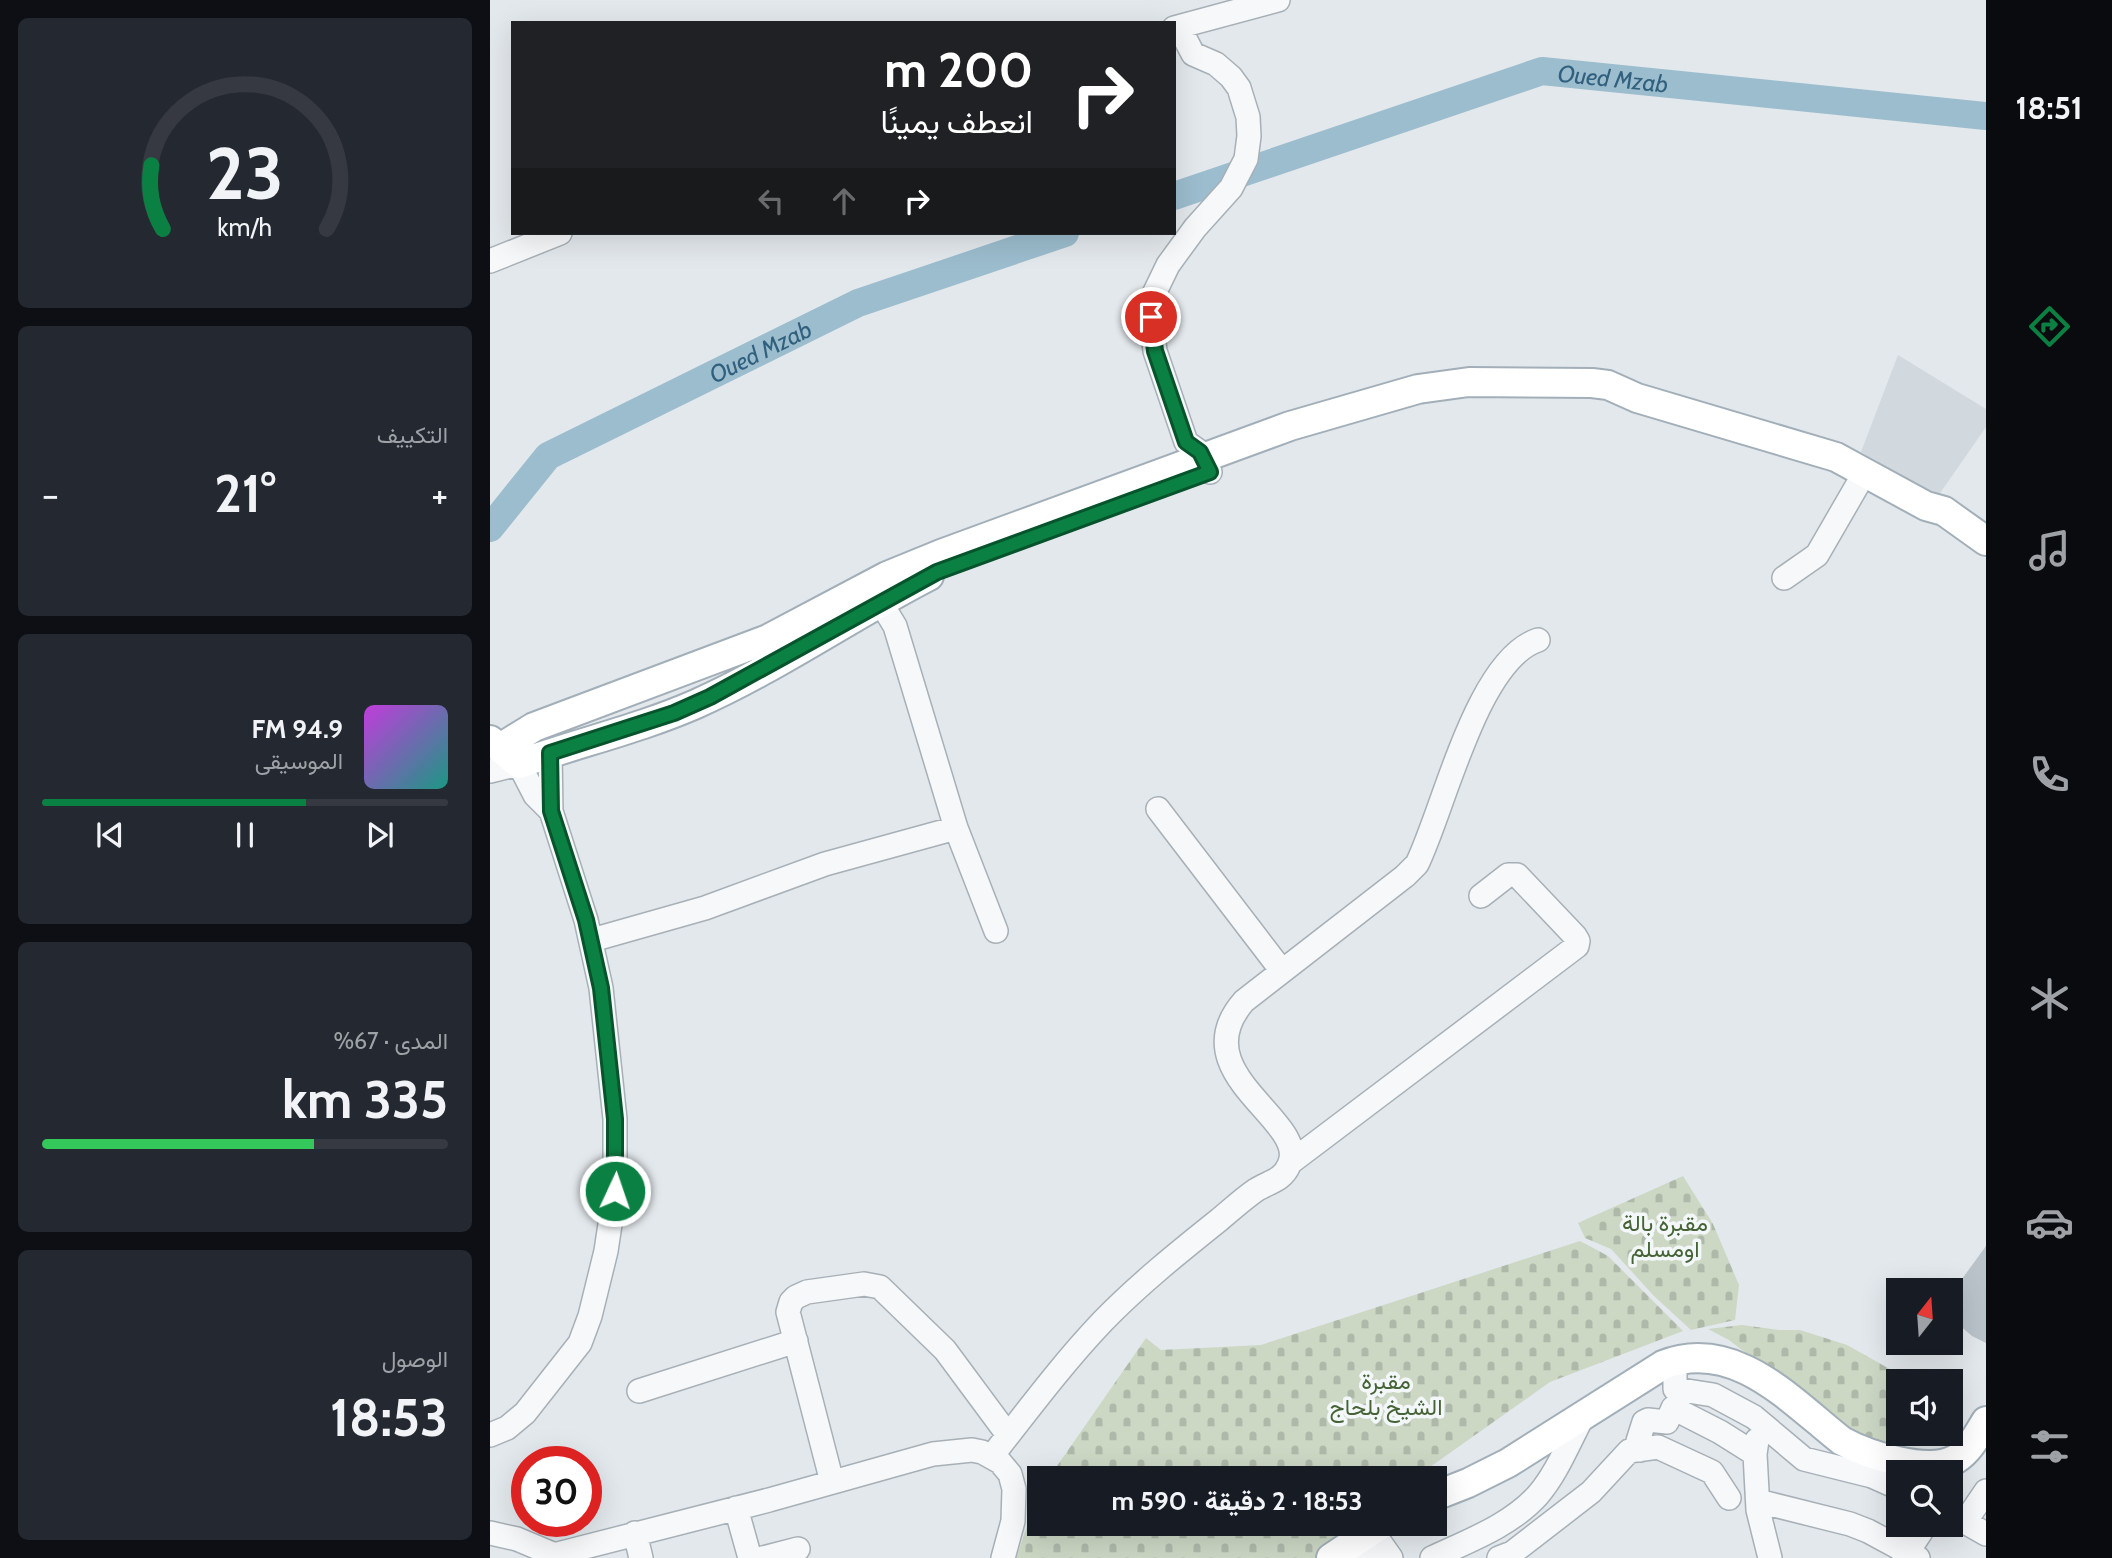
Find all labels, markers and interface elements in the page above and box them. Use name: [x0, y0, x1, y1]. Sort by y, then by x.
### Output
text: 200 m: [884, 40, 1033, 99]
icon: right: [1057, 49, 1148, 140]
water label: Oued Mzab: [1556, 58, 1670, 98]
text: 18:51: [2015, 88, 2083, 127]
text: انعطف يمينًا: [881, 102, 1033, 141]
text: 23: [206, 129, 284, 217]
icon: left: [752, 182, 790, 220]
icon: ahead: [825, 182, 863, 220]
icon: right: [898, 182, 936, 220]
text: km/h: [218, 212, 272, 242]
pin: [1121, 287, 1181, 347]
icon: arrive: [1132, 298, 1170, 336]
icon: directions: [2025, 302, 2074, 351]
water label: Oued Mzab: [704, 314, 816, 389]
text: التكييف: [377, 421, 448, 449]
text: 21°: [214, 462, 276, 525]
text: −: [42, 471, 59, 518]
text: +: [431, 471, 448, 518]
icon: music: [2025, 526, 2074, 575]
text: 94.9 FM: [251, 713, 343, 745]
text: الموسيقى: [255, 747, 343, 775]
icon: phone: [2025, 750, 2074, 799]
icon: previous: [91, 816, 129, 854]
icon: pause: [226, 816, 264, 854]
icon: next: [361, 816, 399, 854]
icon: climate: [2025, 974, 2074, 1023]
text: المدى · 67%: [333, 1027, 448, 1055]
text: 335 km: [282, 1068, 448, 1131]
position arrow: [578, 1154, 652, 1228]
icon: car: [2025, 1198, 2074, 1247]
park label: مقبرة بالة اومسلم: [1622, 1209, 1708, 1264]
north arrow: [1886, 1278, 1964, 1354]
map controls: [1886, 1278, 1963, 1537]
text: الوصول: [382, 1345, 448, 1373]
park label: مقبرة الشيخ بلحاج: [1329, 1367, 1443, 1423]
button: sound: [1886, 1369, 1963, 1446]
text: 18:53: [330, 1386, 448, 1449]
icon: filters: [2025, 1422, 2074, 1471]
speed limit sign: 30: [511, 1446, 602, 1537]
button: search: [1886, 1460, 1963, 1537]
text: 18:53 · 2 دقيقة · 590 m: [1112, 1485, 1362, 1517]

